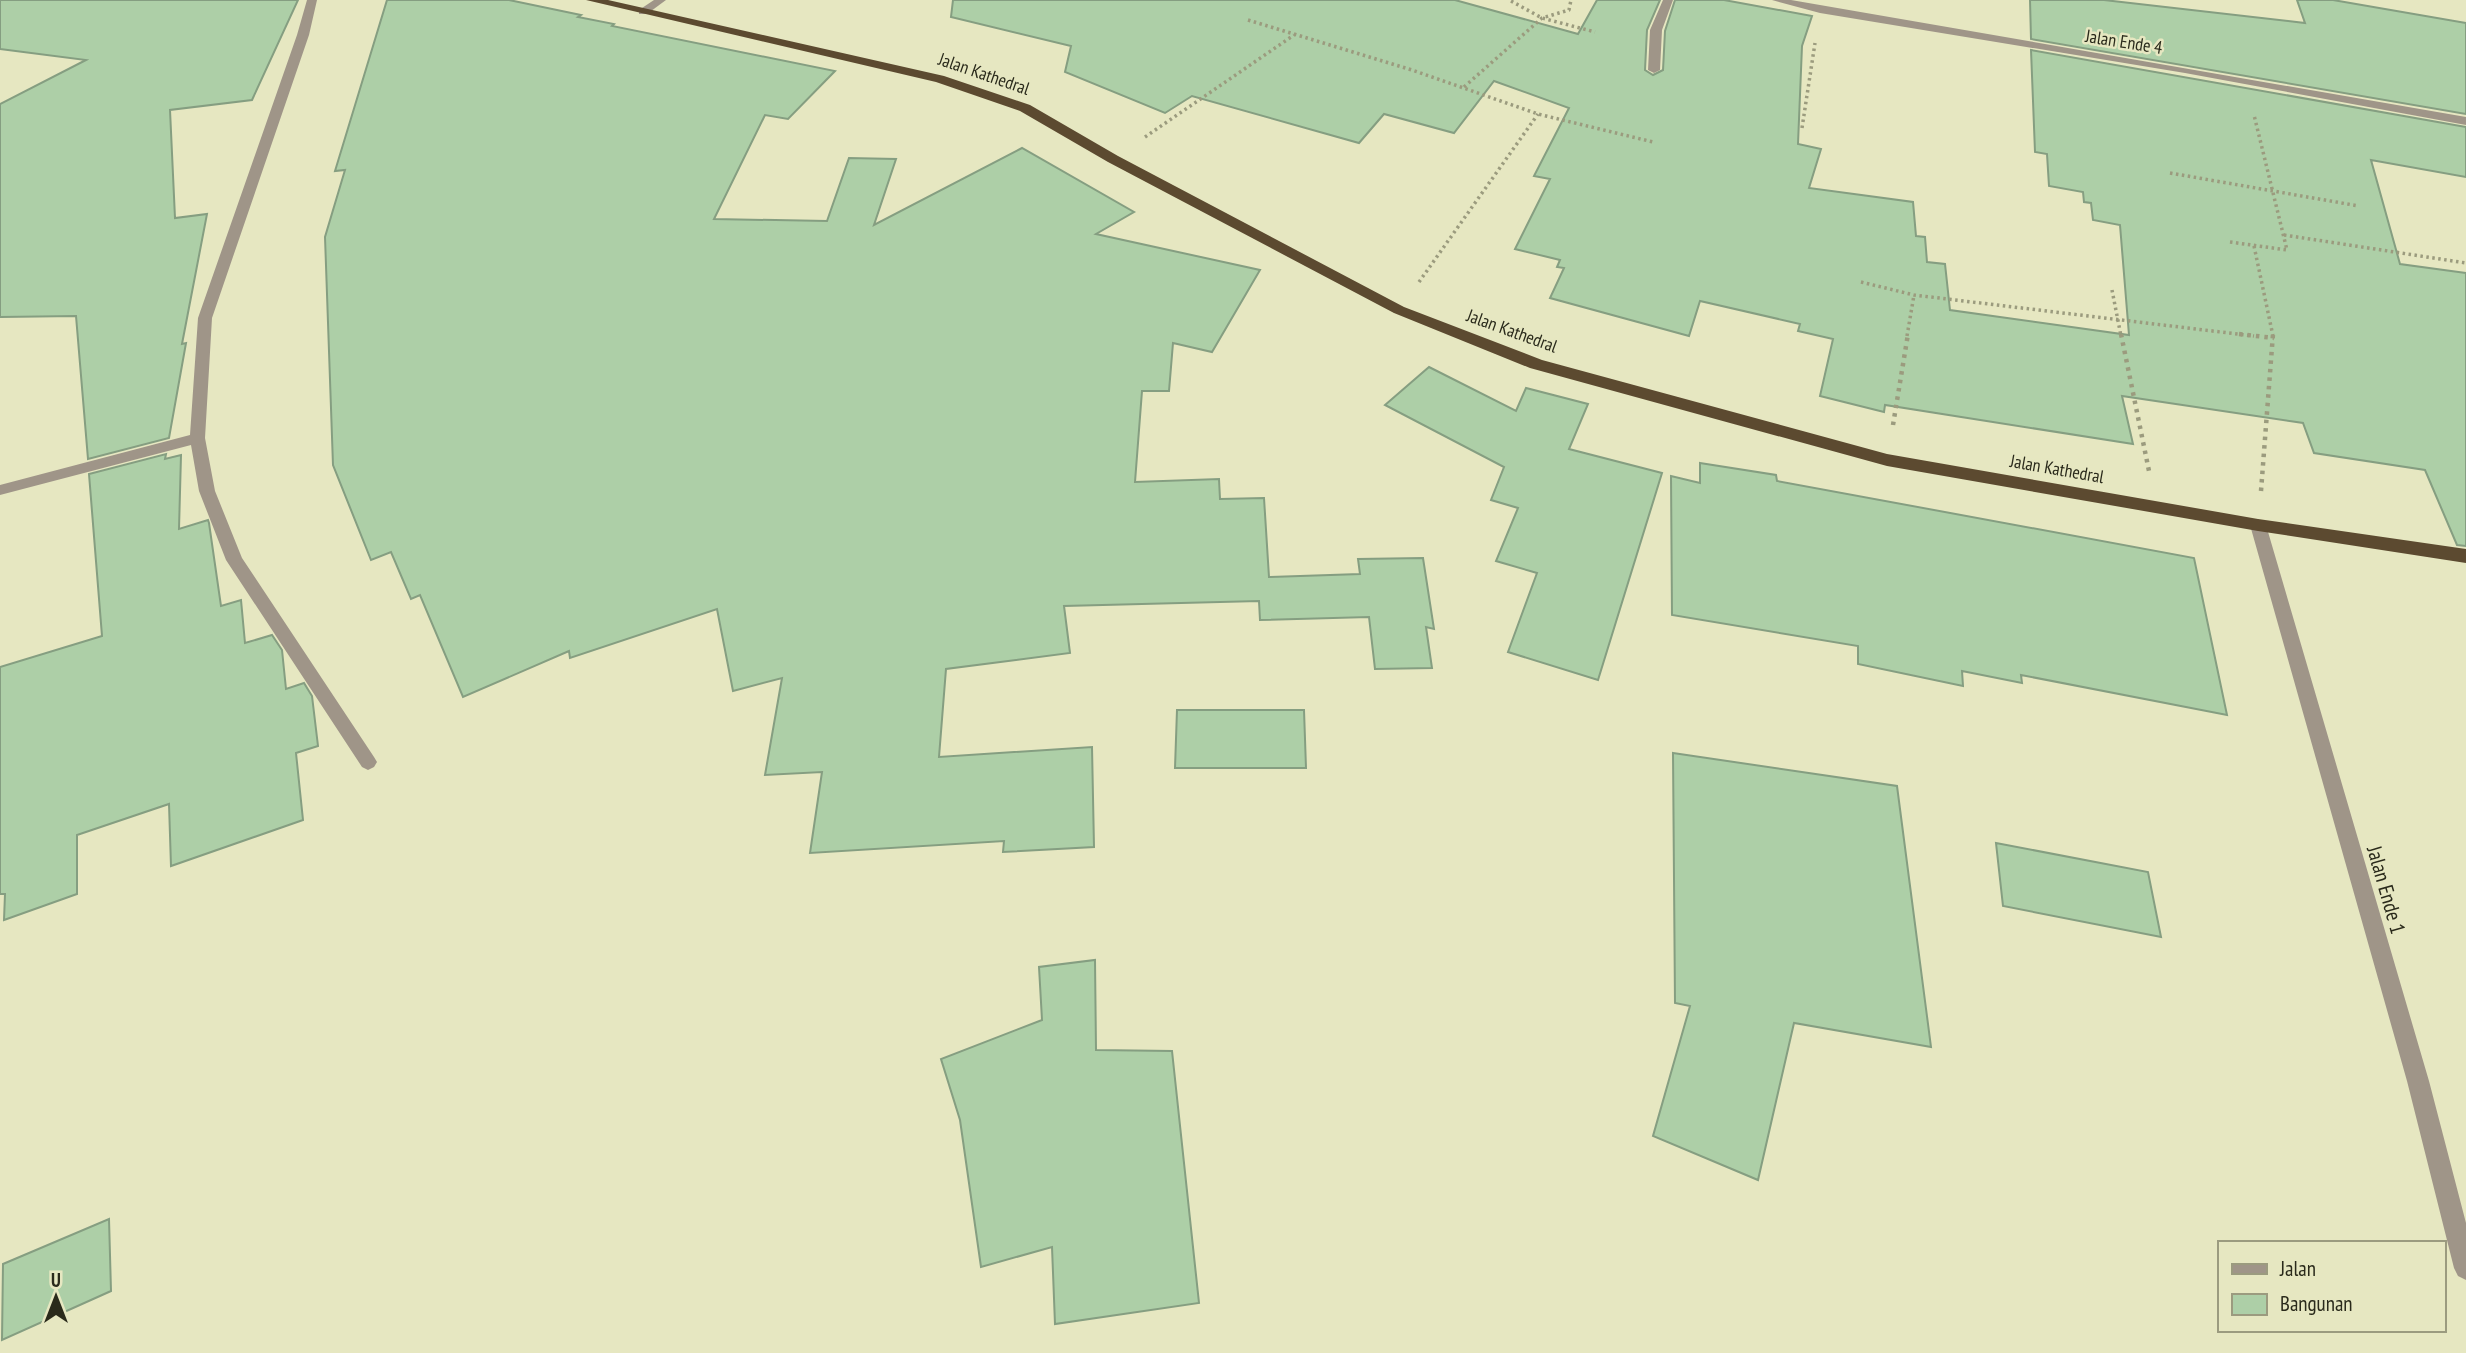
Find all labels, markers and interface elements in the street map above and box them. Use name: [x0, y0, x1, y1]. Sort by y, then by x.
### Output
street label: Jalan Ende 4: [2083, 24, 2164, 59]
street label: Jalan Kathedral: [935, 47, 1033, 100]
street label: Jalan Kathedral: [1463, 303, 1561, 358]
street label: Jalan Kathedral: [2007, 449, 2107, 488]
street label: Jalan Ende 1: [2361, 842, 2412, 937]
legend: [2218, 1241, 2445, 1332]
text: Jalan: [2279, 1255, 2316, 1282]
north arrow: [21, 1262, 91, 1332]
text: U: [51, 1268, 61, 1292]
text: Bangunan: [2280, 1290, 2353, 1317]

